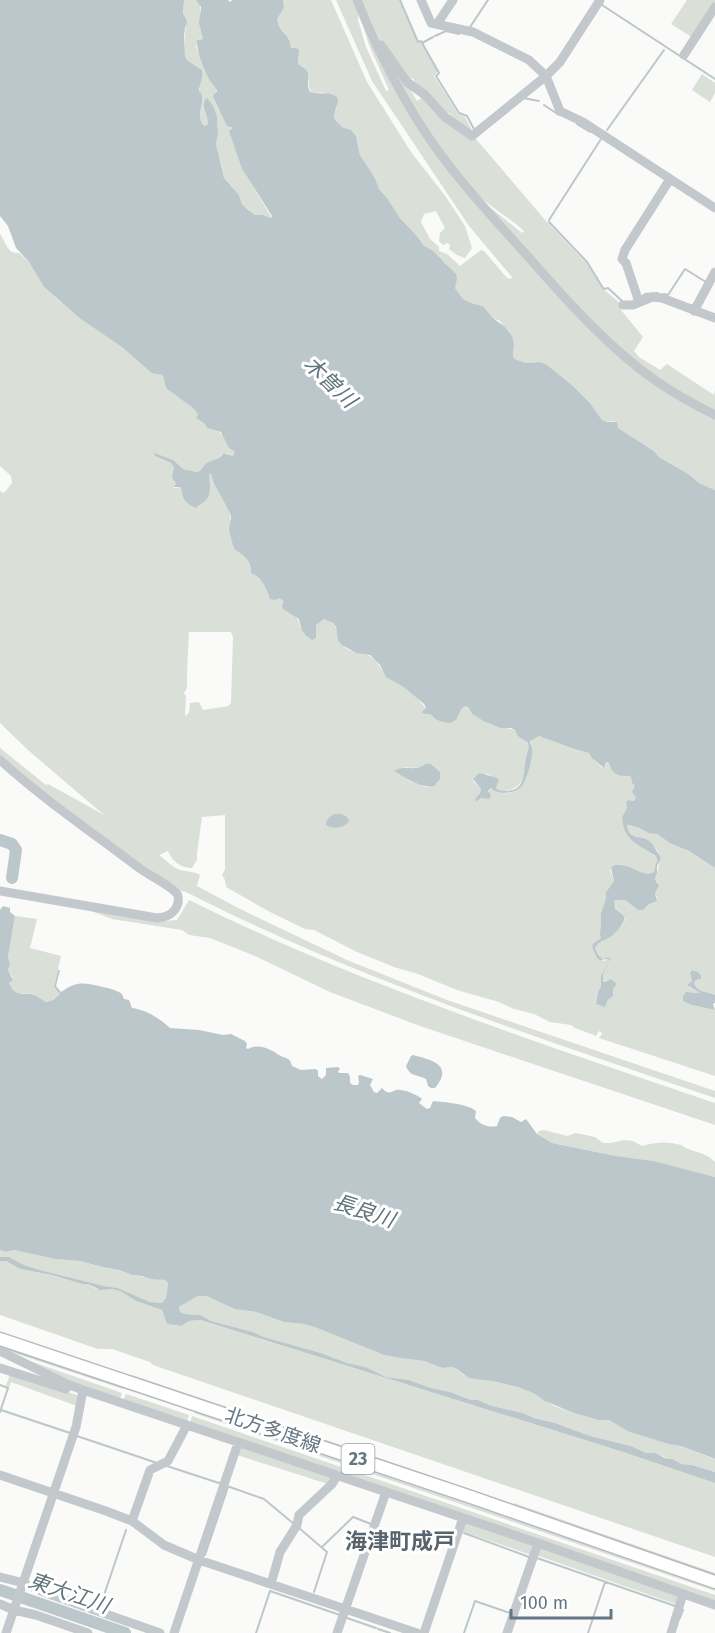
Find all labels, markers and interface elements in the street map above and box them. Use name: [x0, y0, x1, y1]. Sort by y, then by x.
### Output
water label: 木曽川: [298, 351, 363, 415]
water label: 長良川: [330, 1189, 400, 1234]
street label: 北方多度線: [222, 1402, 324, 1458]
road number: 23: [342, 1444, 374, 1474]
district label: 海津町成戸: [345, 1528, 455, 1555]
water label: 東大江川: [25, 1567, 115, 1620]
scale bar: [511, 1582, 612, 1620]
text: 100 m: [520, 1592, 568, 1614]

